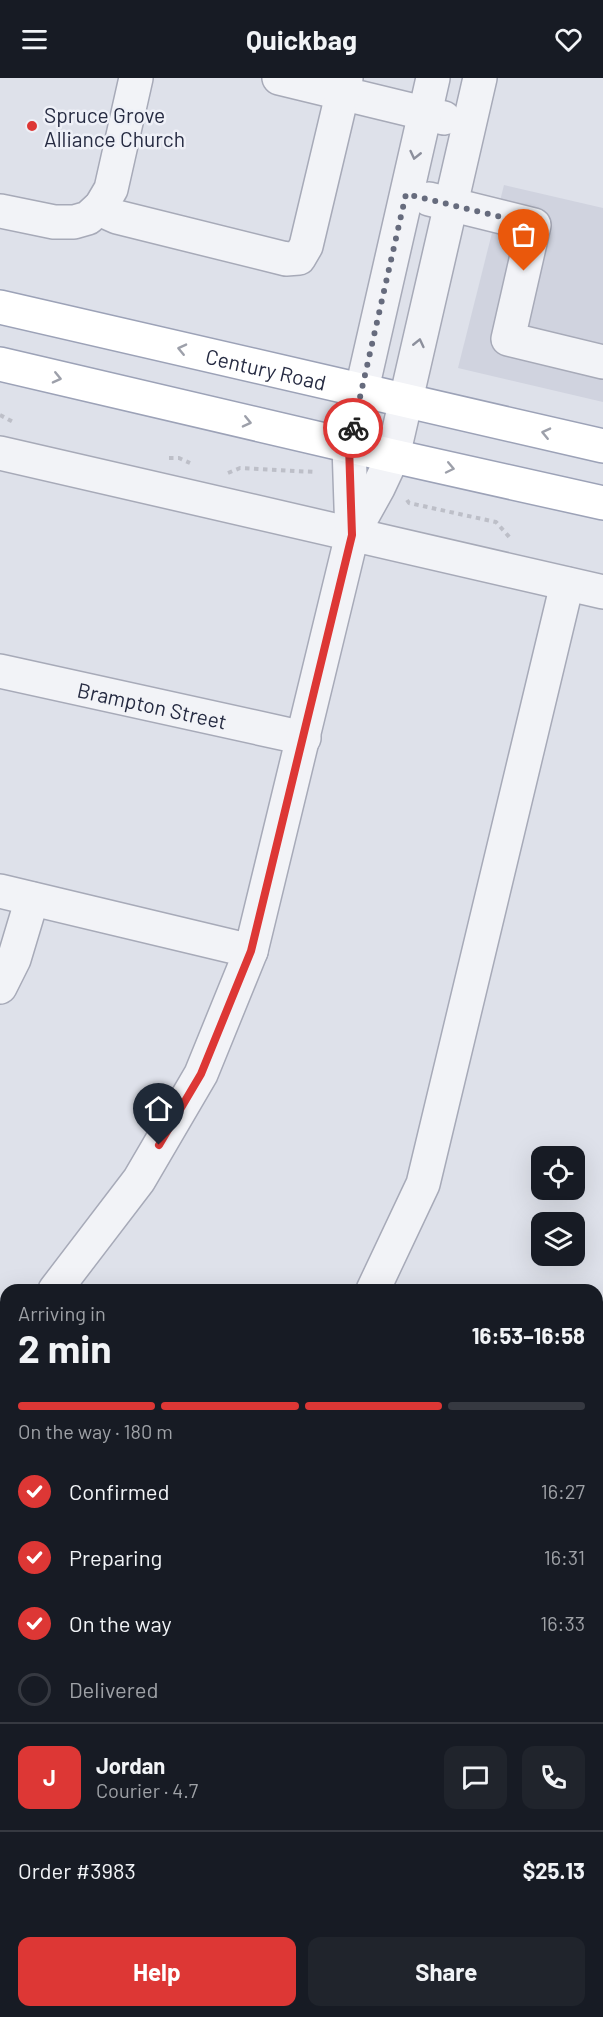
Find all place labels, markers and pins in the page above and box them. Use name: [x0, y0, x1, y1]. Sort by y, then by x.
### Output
place label: Spruce Grove Alliance Church: [44, 102, 185, 151]
marker: Spruce Grove Alliance Church: [25, 119, 39, 133]
pin: [498, 209, 549, 271]
pin: [133, 1083, 184, 1145]

